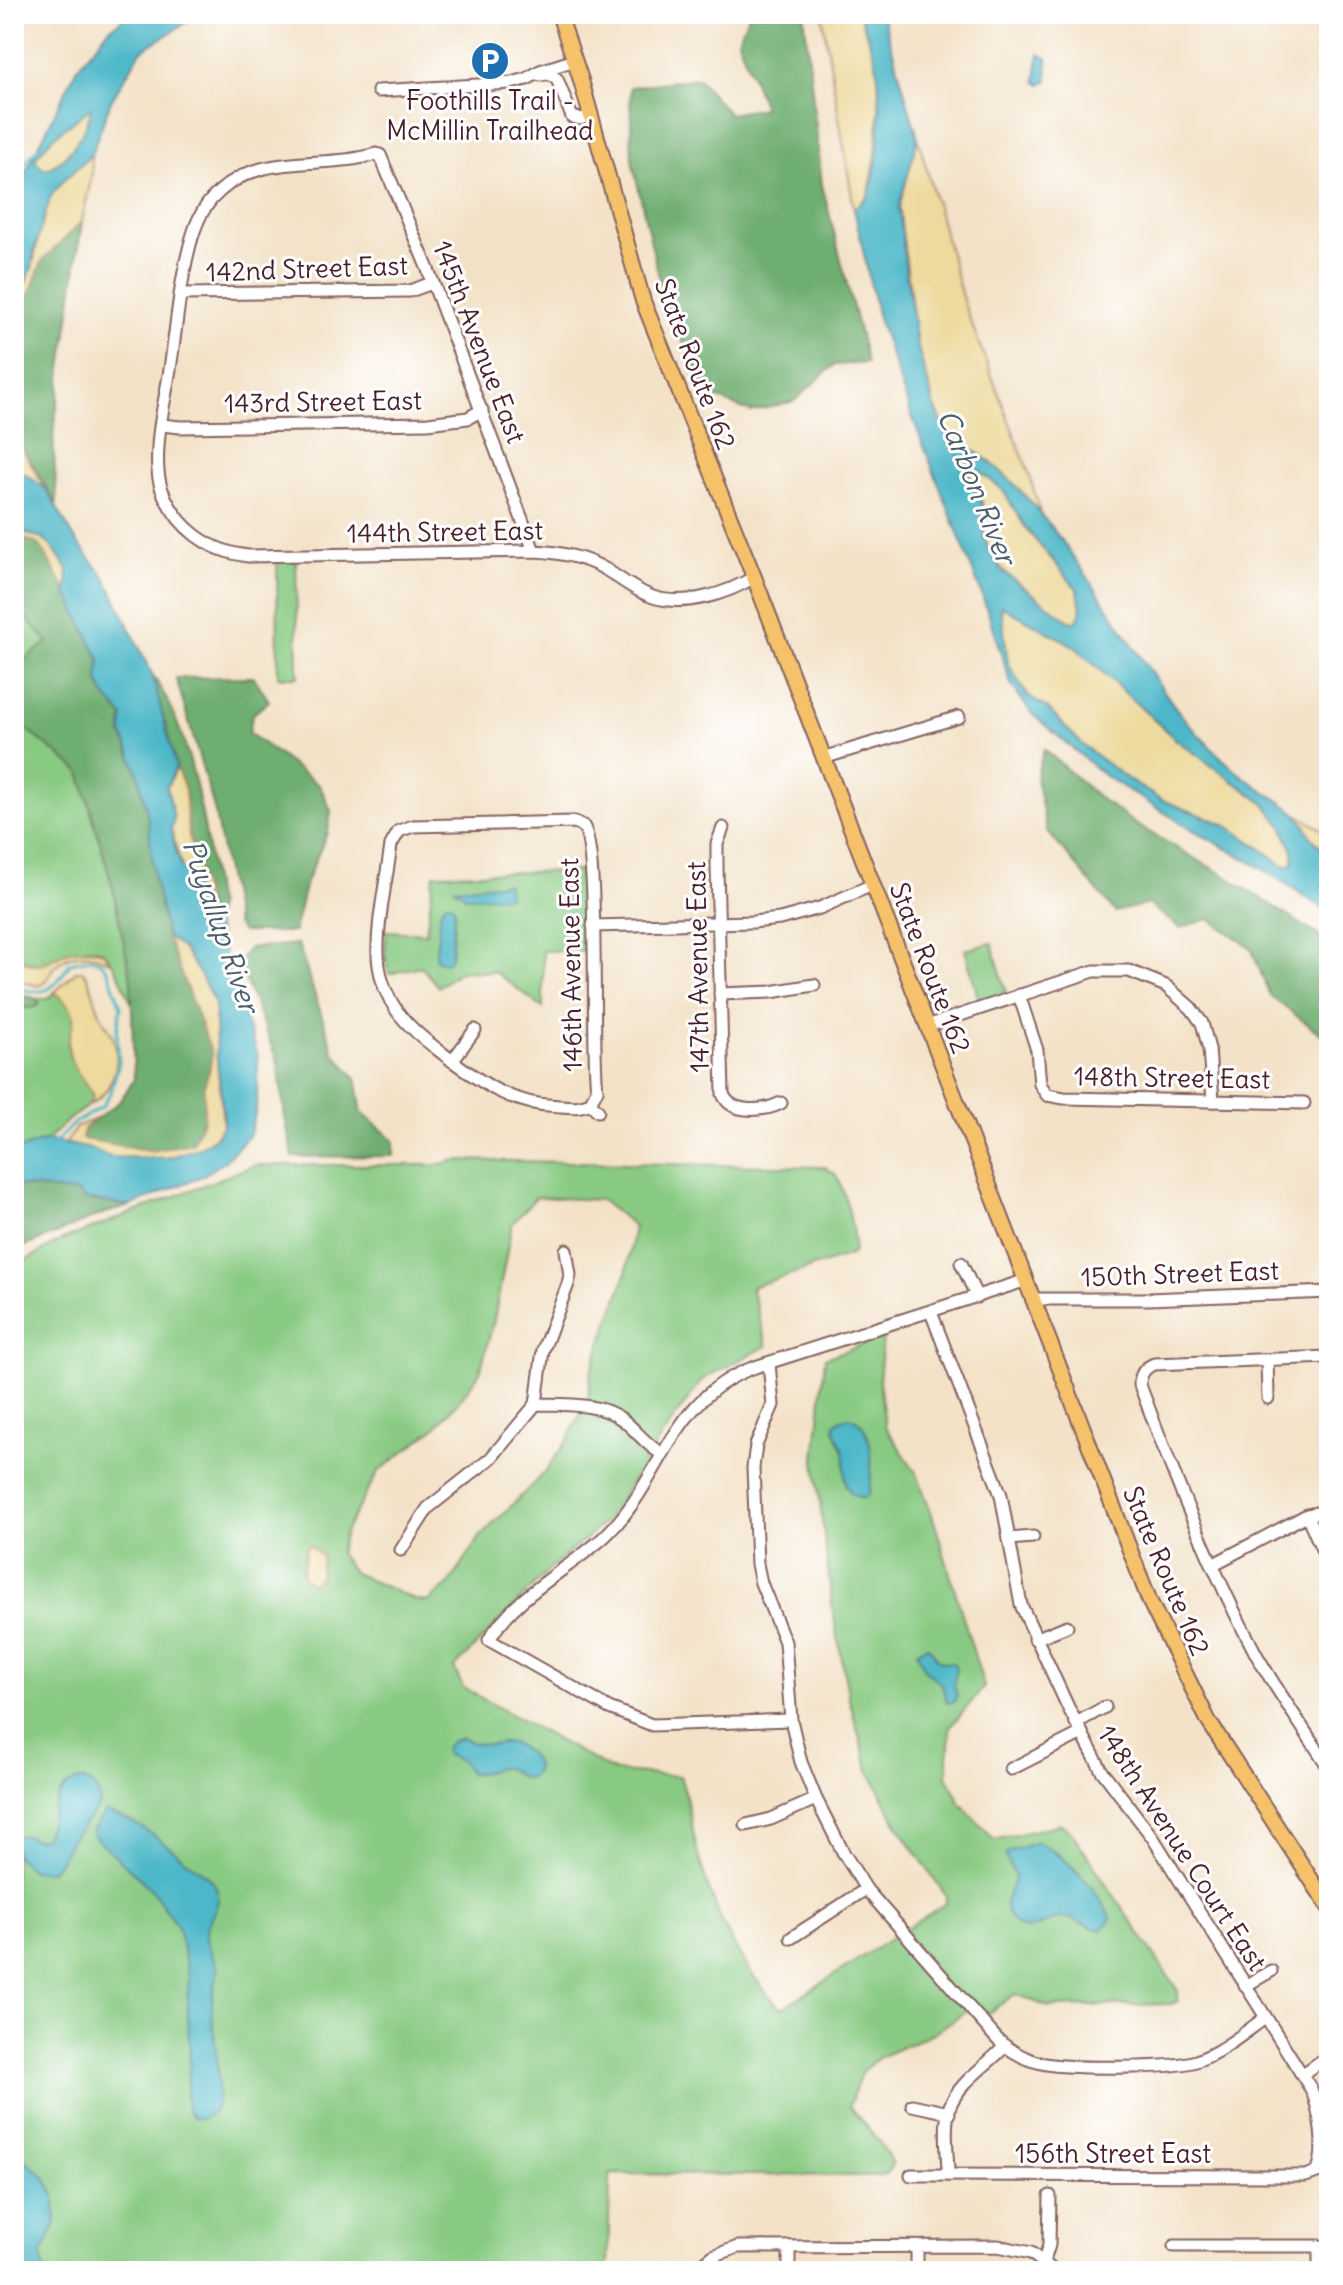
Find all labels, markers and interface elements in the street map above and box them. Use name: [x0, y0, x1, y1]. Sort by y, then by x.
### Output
parking icon: Foothills Trail - McMillin Trailhead: [469, 40, 511, 82]
place label: Foothills Trail - McMillin Trailhead: [386, 84, 594, 147]
street label: 145th Avenue East: [426, 236, 533, 448]
street label: 142nd Street East: [205, 248, 409, 289]
street label: State Route 162: [648, 274, 743, 454]
street label: 143rd Street East: [224, 383, 422, 420]
water label: Carbon River: [930, 404, 1026, 573]
street label: 144th Street East: [347, 513, 544, 550]
water label: Puyallup River: [175, 835, 269, 1021]
street label: 146th Avenue East: [552, 858, 589, 1072]
street label: 147th Avenue East: [679, 861, 716, 1073]
street label: State Route 162: [883, 878, 978, 1058]
street label: 148th Street East: [1074, 1059, 1271, 1096]
street label: 150th Street East: [1080, 1254, 1280, 1293]
street label: State Route 162: [1116, 1481, 1217, 1660]
street label: 148th Avenue Court East: [1091, 1719, 1274, 1977]
street label: 156th Street East: [1015, 2137, 1211, 2170]

